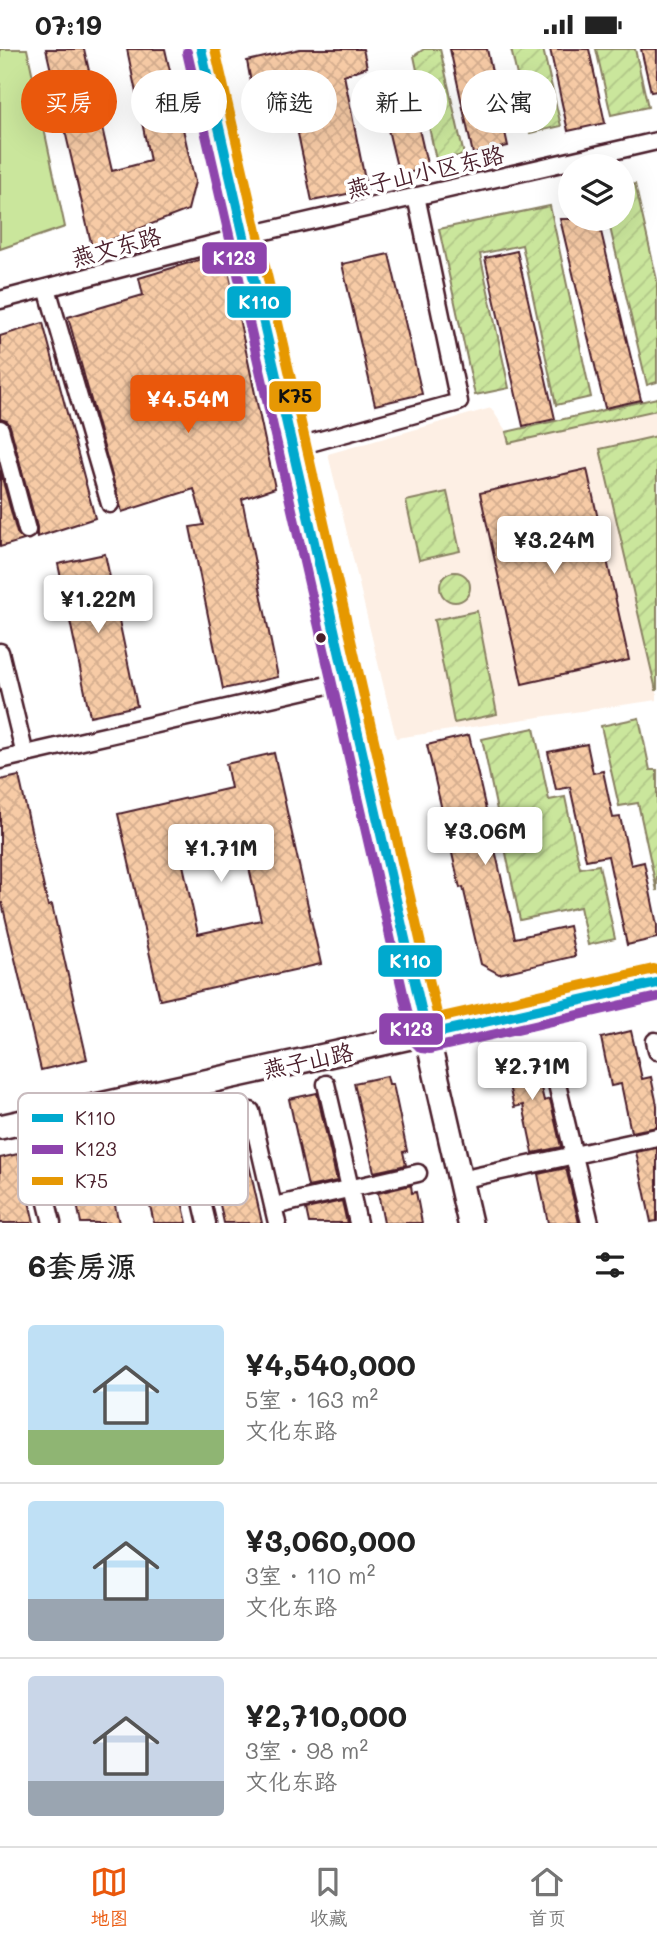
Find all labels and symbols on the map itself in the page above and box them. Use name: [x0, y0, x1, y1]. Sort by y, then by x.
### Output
street label: 燕子山小区东路: [343, 138, 507, 204]
street label: 燕文东路: [68, 220, 164, 272]
line badge: K123: [201, 241, 268, 275]
text: K123: [213, 245, 255, 270]
line badge: K110: [226, 285, 292, 319]
text: K110: [238, 289, 280, 314]
pin: ¥4.54M: [131, 375, 245, 435]
line badge: K75: [268, 380, 322, 413]
text: K75: [278, 383, 312, 408]
pin: ¥3.24M: [497, 517, 611, 576]
pin: ¥1.22M: [41, 575, 155, 635]
unlabelled marker: [314, 631, 328, 645]
pin: ¥3.06M: [428, 807, 542, 867]
pin: ¥1.71M: [164, 825, 278, 884]
line badge: K110: [377, 944, 443, 978]
text: K110: [389, 948, 431, 973]
line badge: K123: [378, 1012, 444, 1046]
text: K123: [390, 1016, 432, 1041]
street label: 燕子山路: [260, 1036, 356, 1084]
pin: ¥2.71M: [475, 1042, 589, 1102]
legend: [18, 1093, 248, 1205]
text: K110: [75, 1105, 116, 1130]
text: K123: [75, 1136, 117, 1161]
text: K75: [75, 1168, 108, 1193]

